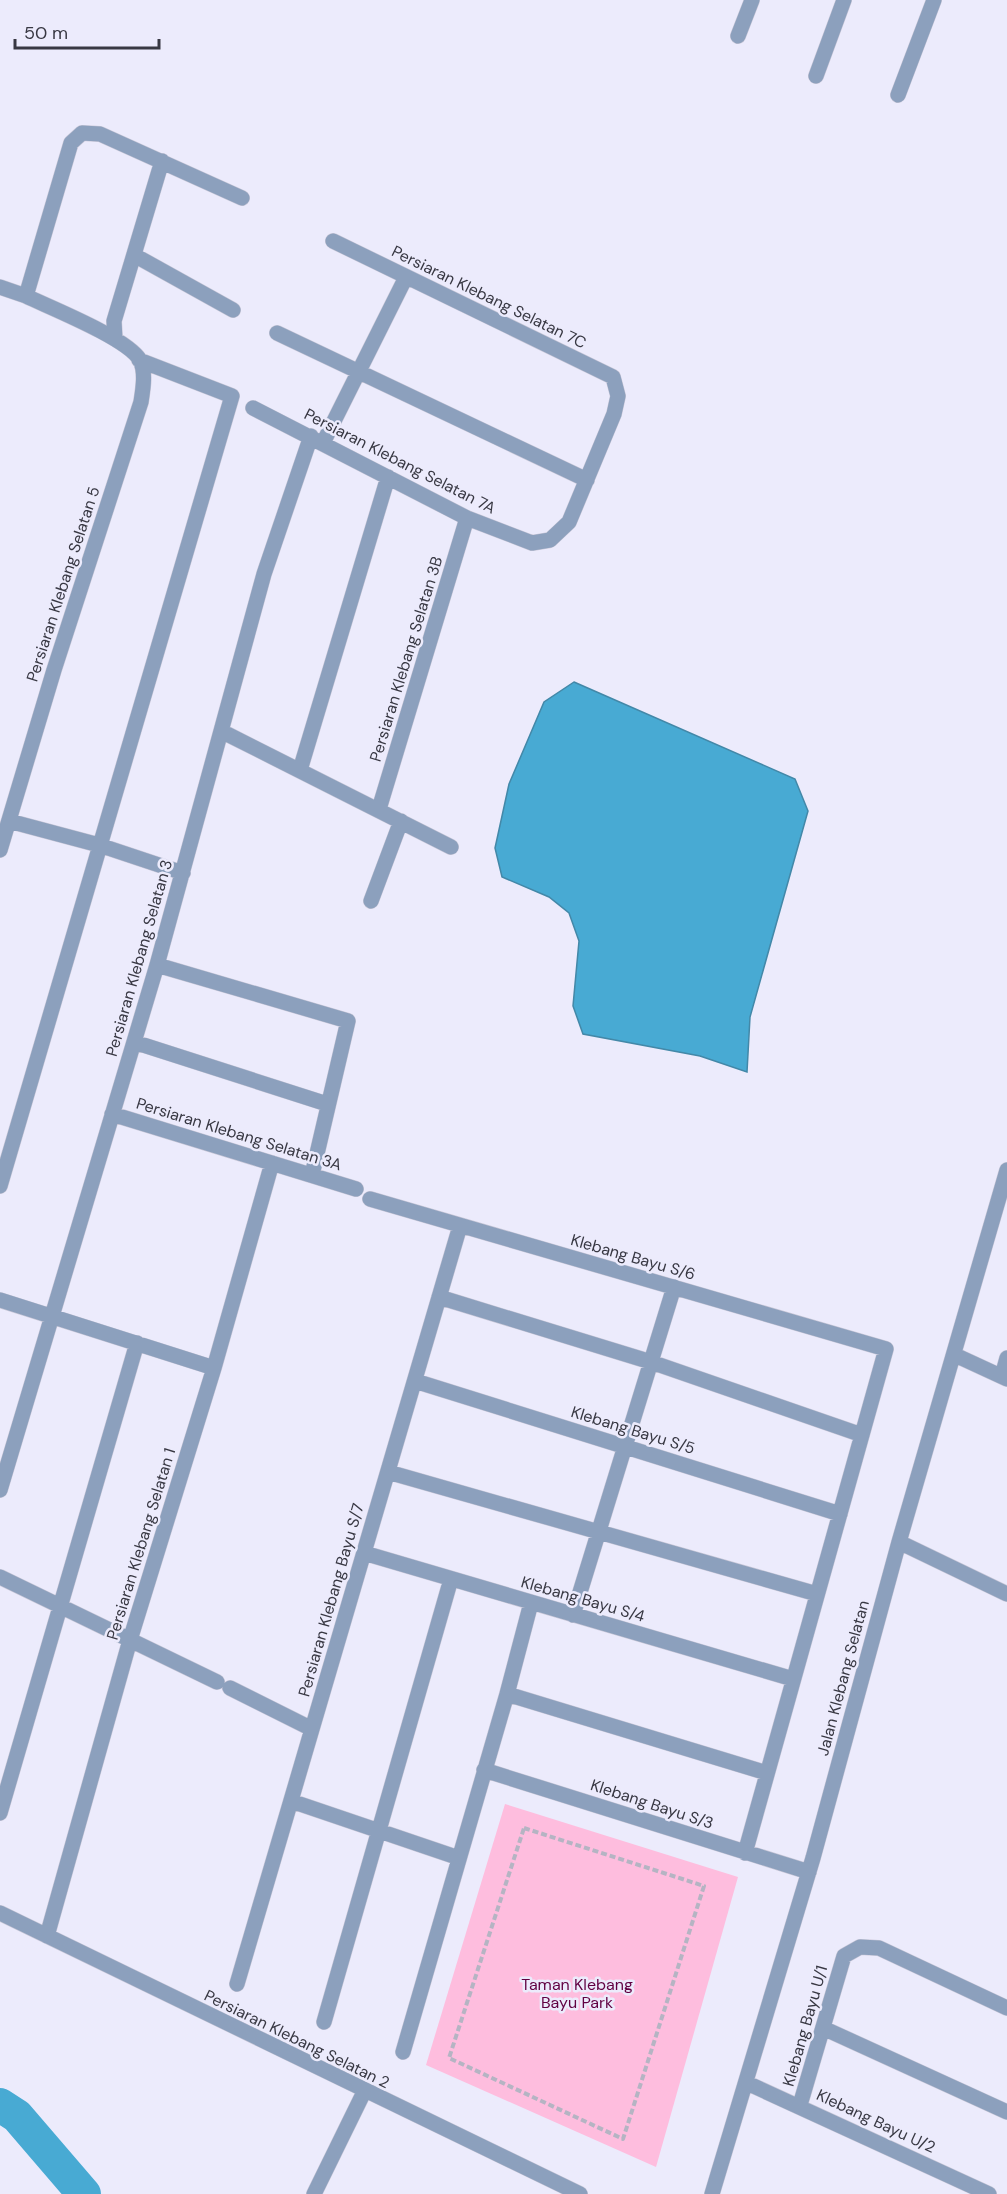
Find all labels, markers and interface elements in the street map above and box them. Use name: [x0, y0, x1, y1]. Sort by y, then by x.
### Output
scale bar: [15, 12, 159, 50]
text: 50 m: [24, 21, 68, 45]
street label: Persiaran Klebang Selatan 7C: [388, 241, 590, 353]
street label: Persiaran Klebang Selatan 7A: [301, 403, 500, 519]
street label: Persiaran Klebang Selatan 5: [21, 484, 105, 684]
street label: Persiaran Klebang Selatan 3B: [365, 554, 447, 764]
street label: Persiaran Klebang Selatan 3: [101, 857, 177, 1059]
street label: Persiaran Klebang Selatan 3A: [134, 1093, 345, 1175]
street label: Klebang Bayu S/6: [568, 1229, 698, 1285]
street label: Klebang Bayu S/5: [569, 1401, 697, 1459]
street label: Persiaran Klebang Selatan 1: [102, 1446, 180, 1642]
street label: Persiaran Klebang Bayu S/7: [293, 1501, 369, 1699]
street label: Klebang Bayu S/4: [519, 1571, 648, 1627]
street label: Jalan Klebang Selatan: [812, 1598, 874, 1758]
street label: Klebang Bayu S/3: [588, 1774, 716, 1834]
street label: Klebang Bayu U/1: [778, 1963, 832, 2089]
park label: Taman Klebang Bayu Park: [521, 1974, 633, 2013]
street label: Persiaran Klebang Selatan 2: [201, 1985, 393, 2093]
street label: Klebang Bayu U/2: [813, 2084, 939, 2158]

